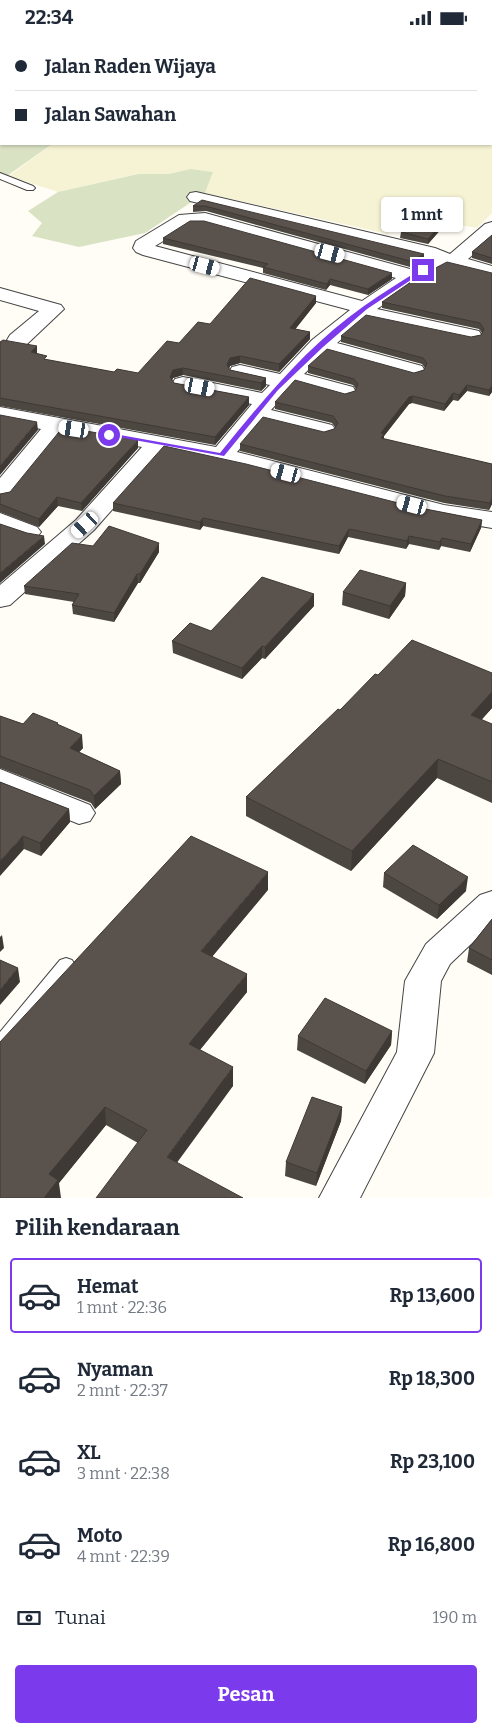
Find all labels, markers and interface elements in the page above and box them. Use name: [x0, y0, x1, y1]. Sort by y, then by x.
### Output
text: 22:34: [25, 6, 73, 29]
text: Jalan Raden Wijaya: [45, 55, 216, 78]
text: Jalan Sawahan: [45, 103, 176, 126]
callout: 1 mnt: [382, 197, 464, 233]
text: 1 mnt: [401, 205, 443, 224]
car: [313, 242, 346, 264]
car: [188, 255, 221, 277]
route end: [412, 259, 434, 281]
car: [183, 377, 216, 397]
car: [58, 419, 89, 439]
route start: [98, 424, 120, 446]
car: [269, 462, 302, 484]
car: [395, 494, 428, 516]
car: [68, 509, 101, 541]
text: Pilih kendaraan: [15, 1214, 180, 1241]
icon: car: [17, 1273, 62, 1318]
text: Hemat: [77, 1275, 139, 1298]
text: Rp 13,600: [389, 1284, 475, 1307]
text: 1 mnt · 22:36: [77, 1298, 167, 1317]
icon: car: [17, 1356, 62, 1401]
text: Nyaman: [77, 1358, 153, 1381]
text: Rp 18,300: [389, 1367, 475, 1390]
text: 2 mnt · 22:37: [77, 1381, 168, 1400]
icon: car: [17, 1439, 62, 1484]
text: XL: [77, 1441, 101, 1464]
text: Rp 23,100: [390, 1450, 475, 1473]
text: 3 mnt · 22:38: [77, 1464, 170, 1483]
icon: car: [17, 1522, 62, 1567]
text: Moto: [77, 1524, 123, 1547]
text: Rp 16,800: [388, 1533, 475, 1556]
text: 4 mnt · 22:39: [77, 1547, 170, 1566]
icon: cash: [15, 1604, 43, 1632]
text: Tunai: [55, 1606, 106, 1629]
text: 190 m: [432, 1608, 477, 1627]
button: Pesan: [15, 1665, 477, 1723]

